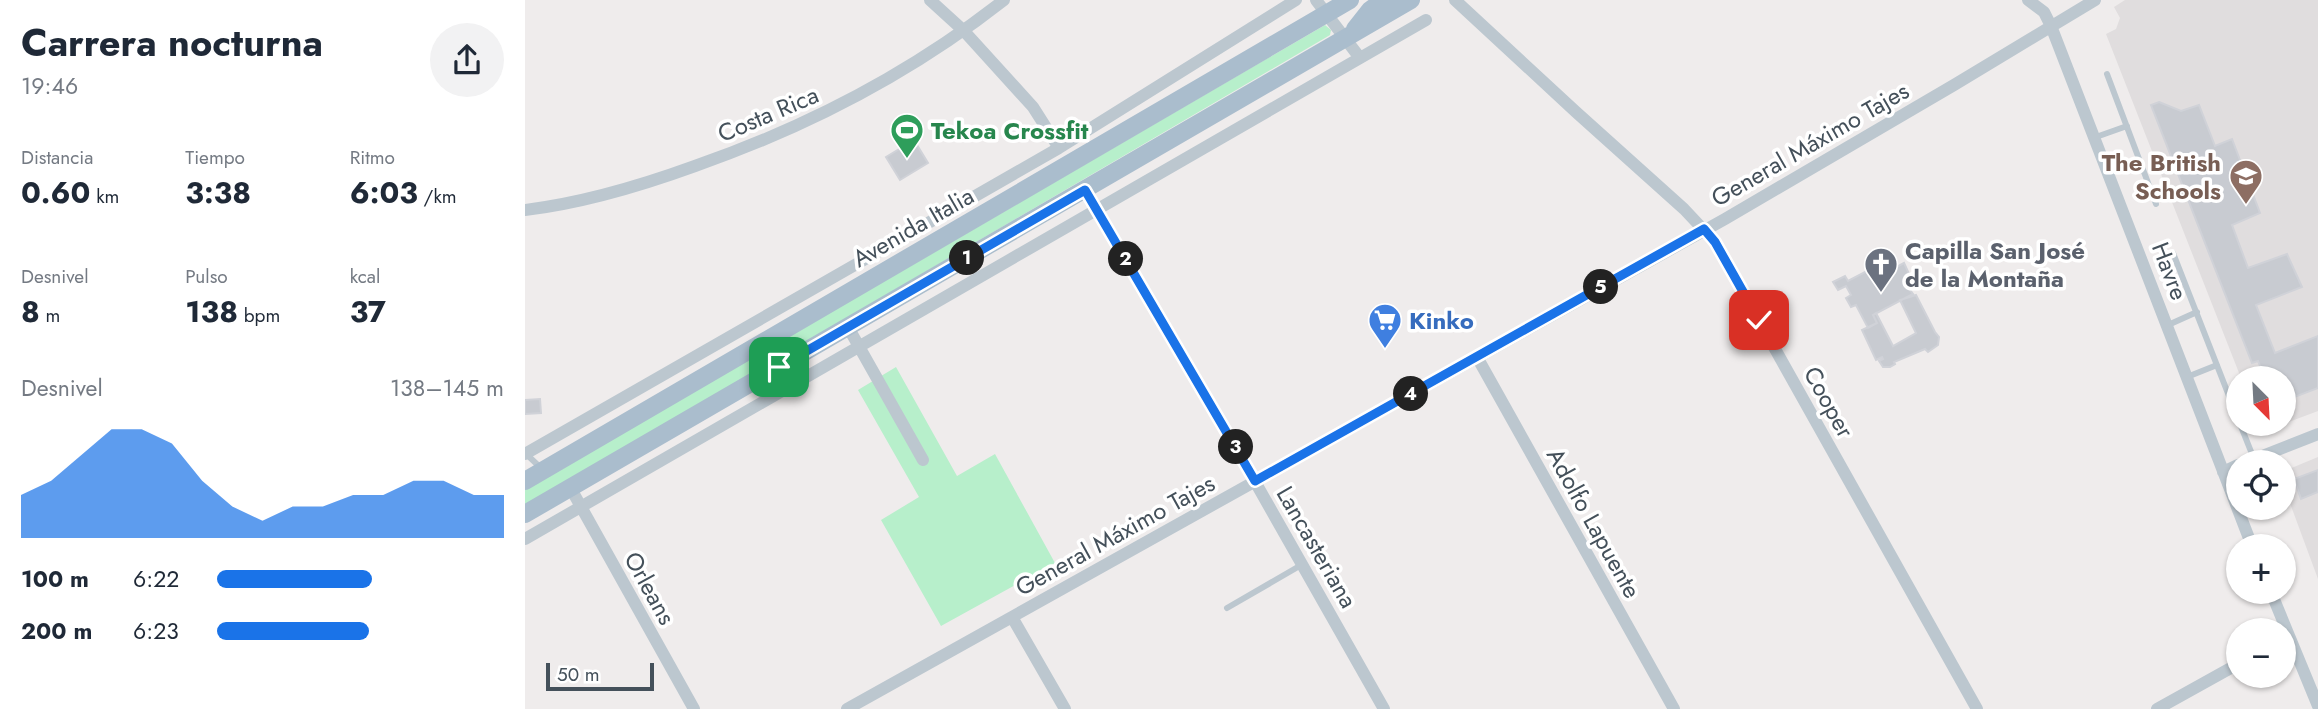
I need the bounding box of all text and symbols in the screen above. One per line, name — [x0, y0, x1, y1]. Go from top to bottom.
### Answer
text: Carrera nocturna — [21, 15, 323, 70]
button: share — [430, 23, 504, 97]
text: 19:46 — [21, 69, 78, 103]
street label: General Máximo Tajes — [1705, 73, 1915, 215]
street label: Costa Rica — [712, 77, 824, 151]
sports icon: Tekoa Crossfit — [888, 111, 926, 160]
place label: Tekoa Crossfit — [931, 113, 1089, 148]
text: Distancia — [21, 144, 93, 171]
text: Tiempo — [185, 144, 245, 171]
text: Ritmo — [350, 144, 395, 171]
place label: The British Schools — [2102, 145, 2221, 208]
school or university icon: The British Schools — [2227, 157, 2265, 206]
text: 0.60 — [21, 171, 90, 214]
text: 3:38 — [185, 171, 251, 214]
text: 6:03 — [350, 171, 418, 214]
street label: Avenida Italia — [846, 178, 980, 276]
text: km — [90, 183, 119, 210]
text: /km — [418, 183, 457, 210]
place label: Capilla San José de la Montaña — [1905, 233, 2085, 296]
street label: Havre — [2143, 237, 2197, 305]
pin: 1 — [949, 240, 985, 276]
pin: 2 — [1109, 242, 1143, 276]
text: 1 — [962, 244, 971, 271]
text: 2 — [1119, 245, 1132, 272]
church icon: Capilla San José de la Montaña — [1862, 245, 1900, 294]
text: Desnivel — [21, 263, 89, 290]
text: Pulso — [185, 263, 228, 290]
text: kcal — [350, 263, 380, 290]
pin: 5 — [1583, 270, 1619, 304]
text: 5 — [1594, 273, 1607, 300]
text: 8 — [21, 290, 40, 333]
text: 138 — [185, 290, 238, 333]
text: 37 — [350, 290, 386, 333]
pin — [1729, 290, 1789, 350]
supermarket icon: Kinko — [1366, 301, 1404, 350]
icon: check — [1740, 301, 1778, 339]
text: m — [40, 302, 60, 329]
text: bpm — [238, 302, 280, 329]
place label: Kinko — [1409, 303, 1474, 338]
pin — [749, 337, 809, 397]
icon: arrive — [760, 348, 798, 386]
street label: Cooper — [1795, 360, 1863, 445]
north arrow — [2226, 366, 2296, 436]
map controls — [2226, 366, 2296, 688]
text: Desnivel — [21, 371, 103, 405]
text: 138–145 m — [390, 371, 504, 405]
pin: 4 — [1393, 376, 1428, 412]
text: 4 — [1404, 380, 1417, 407]
pin: 3 — [1219, 430, 1253, 464]
text: 3 — [1230, 433, 1241, 460]
street label: Adolfo Lapuente — [1538, 441, 1650, 605]
button: locate — [2226, 450, 2296, 520]
street label: General Máximo Tajes — [1009, 466, 1221, 604]
street label: Lancasteriana — [1268, 479, 1366, 615]
button: + — [2226, 534, 2296, 604]
street label: Orleans — [616, 545, 684, 631]
text: 100 m — [21, 562, 89, 596]
text: 6:22 — [133, 562, 179, 596]
text: 200 m — [21, 614, 92, 648]
text: 6:23 — [133, 614, 179, 648]
button: − — [2226, 618, 2296, 688]
scale bar — [546, 660, 655, 692]
text: 50 m — [557, 661, 600, 688]

